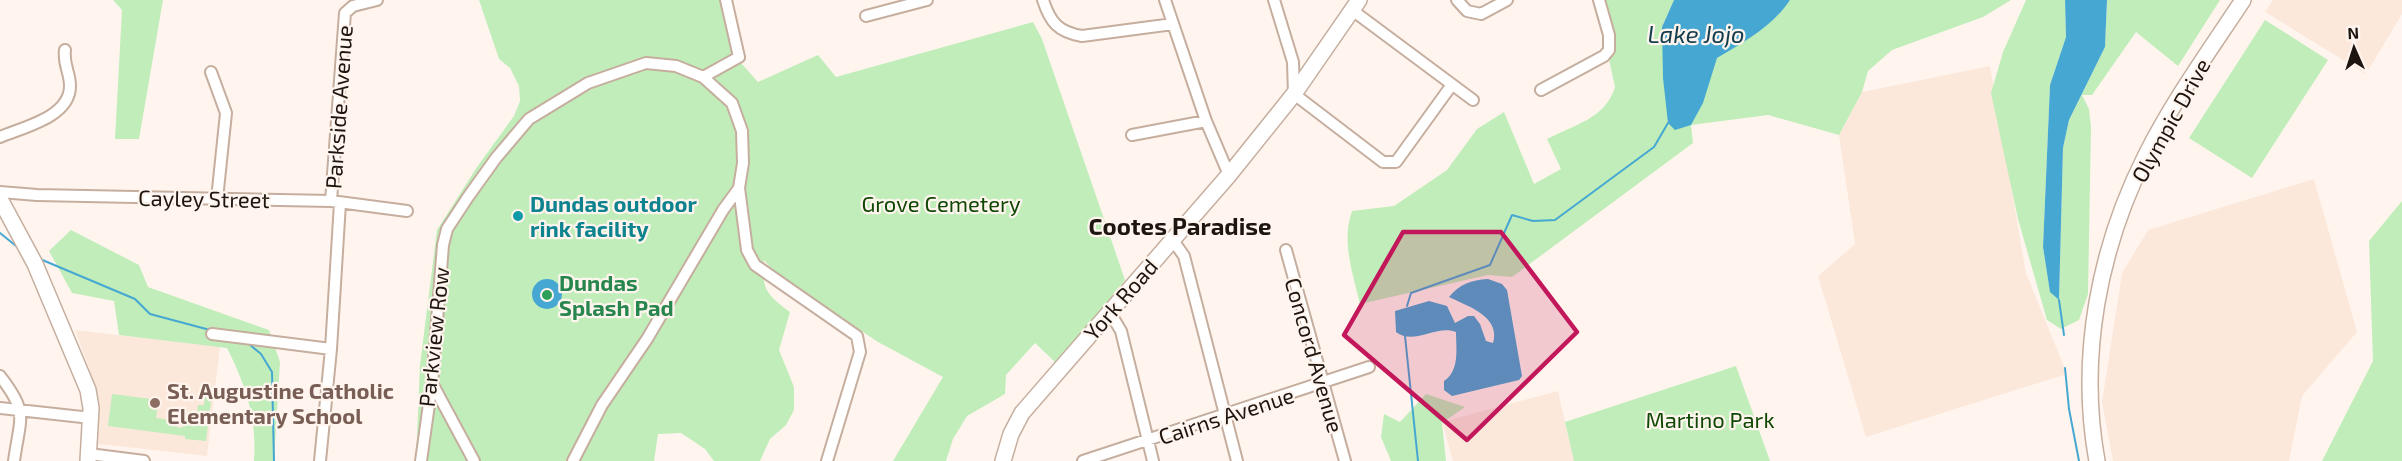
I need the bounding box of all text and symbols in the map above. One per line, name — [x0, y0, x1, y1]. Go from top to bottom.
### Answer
north arrow — [2324, 18, 2384, 78]
water label: Lake Jojo — [1647, 19, 1745, 48]
text: N — [2347, 23, 2359, 42]
street label: Parkside Avenue — [319, 24, 357, 190]
street label: Olympic Drive — [2125, 53, 2215, 187]
street label: Cayley Street — [138, 184, 270, 212]
place label: Dundas outdoor rink facility — [530, 190, 698, 242]
park label: Grove Cemetery — [861, 190, 1021, 216]
marker: Dundas outdoor rink facility — [511, 209, 525, 223]
district label: Cootes Paradise — [1088, 211, 1272, 240]
street label: York Road — [1078, 253, 1162, 345]
street label: Parkview Row — [413, 266, 453, 408]
place label: Dundas Splash Pad — [559, 269, 674, 320]
street label: Concord Avenue — [1280, 274, 1350, 436]
marker: Dundas Splash Pad — [540, 288, 554, 302]
place label: St. Augustine Catholic Elementary School — [167, 377, 394, 429]
street label: Cairns Avenue — [1155, 381, 1297, 449]
marker: St. Augustine Catholic Elementary School — [148, 396, 162, 410]
park label: Martino Park — [1645, 406, 1775, 432]

